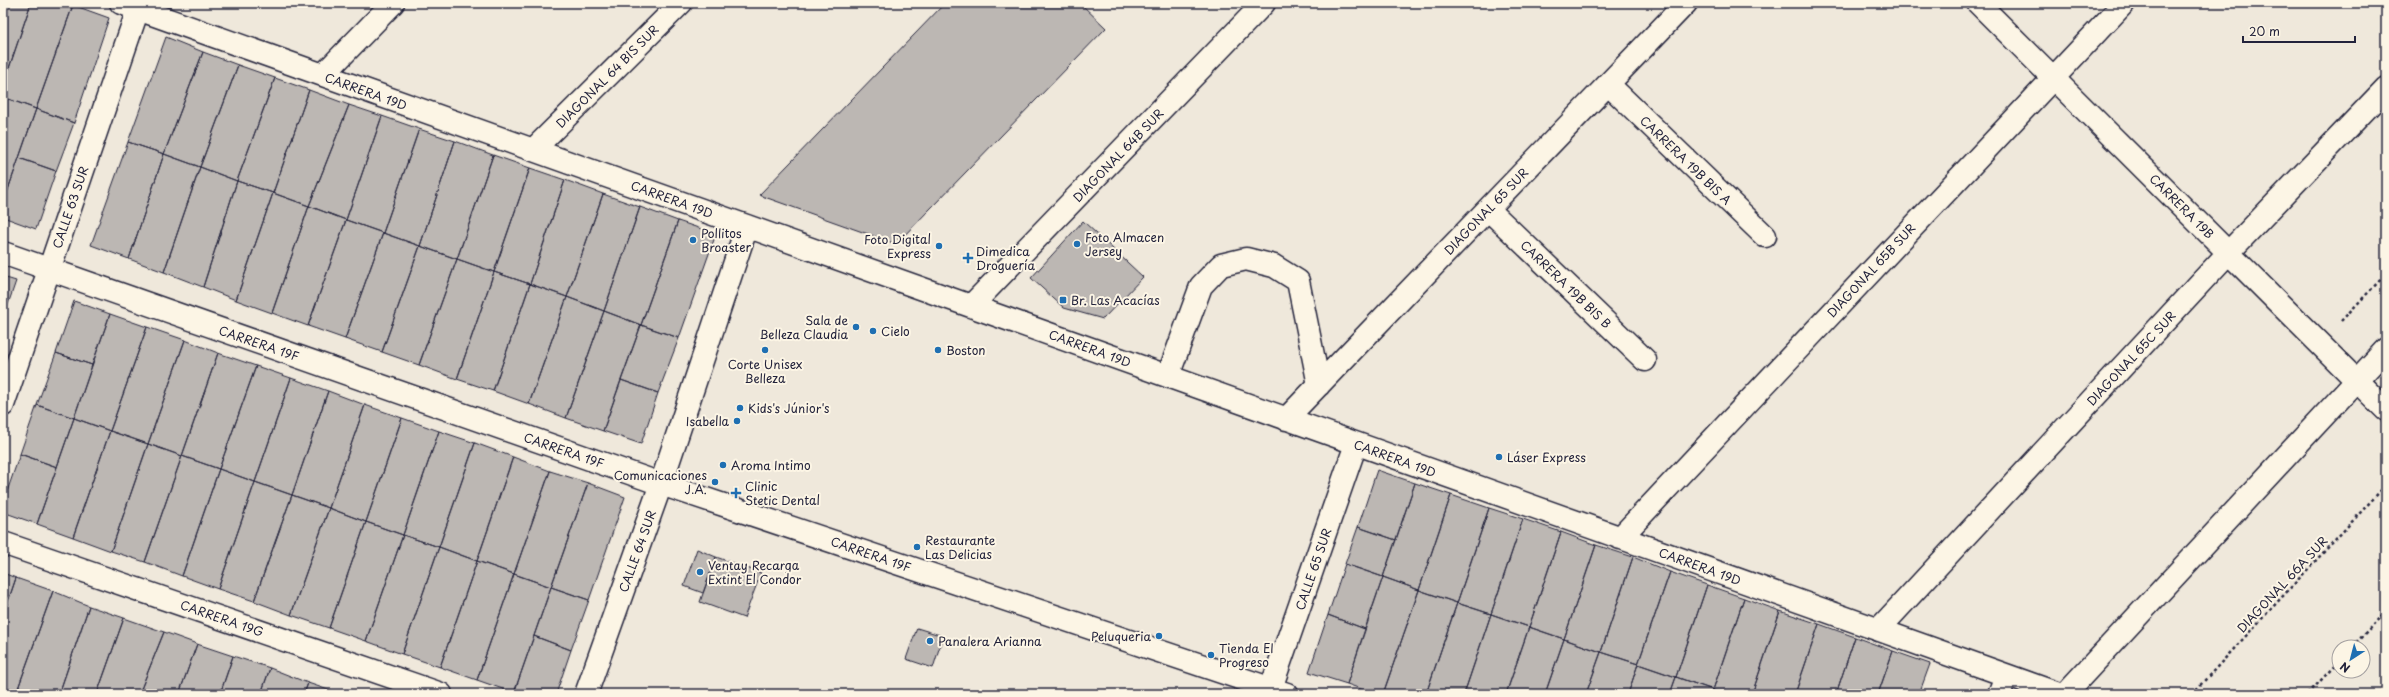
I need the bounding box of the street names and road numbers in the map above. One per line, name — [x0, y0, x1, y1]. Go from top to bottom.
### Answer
street label: DIAGONAL 64 BIS SUR — [551, 20, 663, 132]
street label: CARRERA 19D — [322, 68, 410, 114]
street label: DIAGONAL 64B SUR — [1069, 104, 1168, 206]
street label: CARRERA 19B BIS A — [1636, 111, 1736, 209]
street label: CALLE 63 SUR — [47, 163, 93, 251]
street label: DIAGONAL 65 SUR — [1440, 163, 1532, 258]
street label: CARRERA 19B — [2146, 170, 2218, 242]
street label: CARRERA 19D — [628, 176, 716, 222]
street label: DIAGONAL 65B SUR — [1823, 219, 1920, 321]
street label: CARRERA 19B BIS B — [1517, 236, 1615, 332]
street label: DIAGONAL 65C SUR — [2082, 306, 2180, 409]
street label: CARRERA 19F — [216, 321, 302, 365]
street label: CARRERA 19D — [1046, 325, 1134, 371]
street label: CARRERA 19F — [521, 428, 607, 472]
street label: CARRERA 19D — [1351, 435, 1439, 481]
street label: CALLE 64 SUR — [614, 507, 660, 595]
street label: CALLE 65 SUR — [1290, 525, 1336, 613]
street label: CARRERA 19F — [828, 532, 914, 576]
street label: DIAGONAL 66A SUR — [2232, 532, 2332, 636]
street label: CARRERA 19D — [1656, 543, 1744, 589]
street label: CARRERA 19G — [178, 595, 266, 641]

